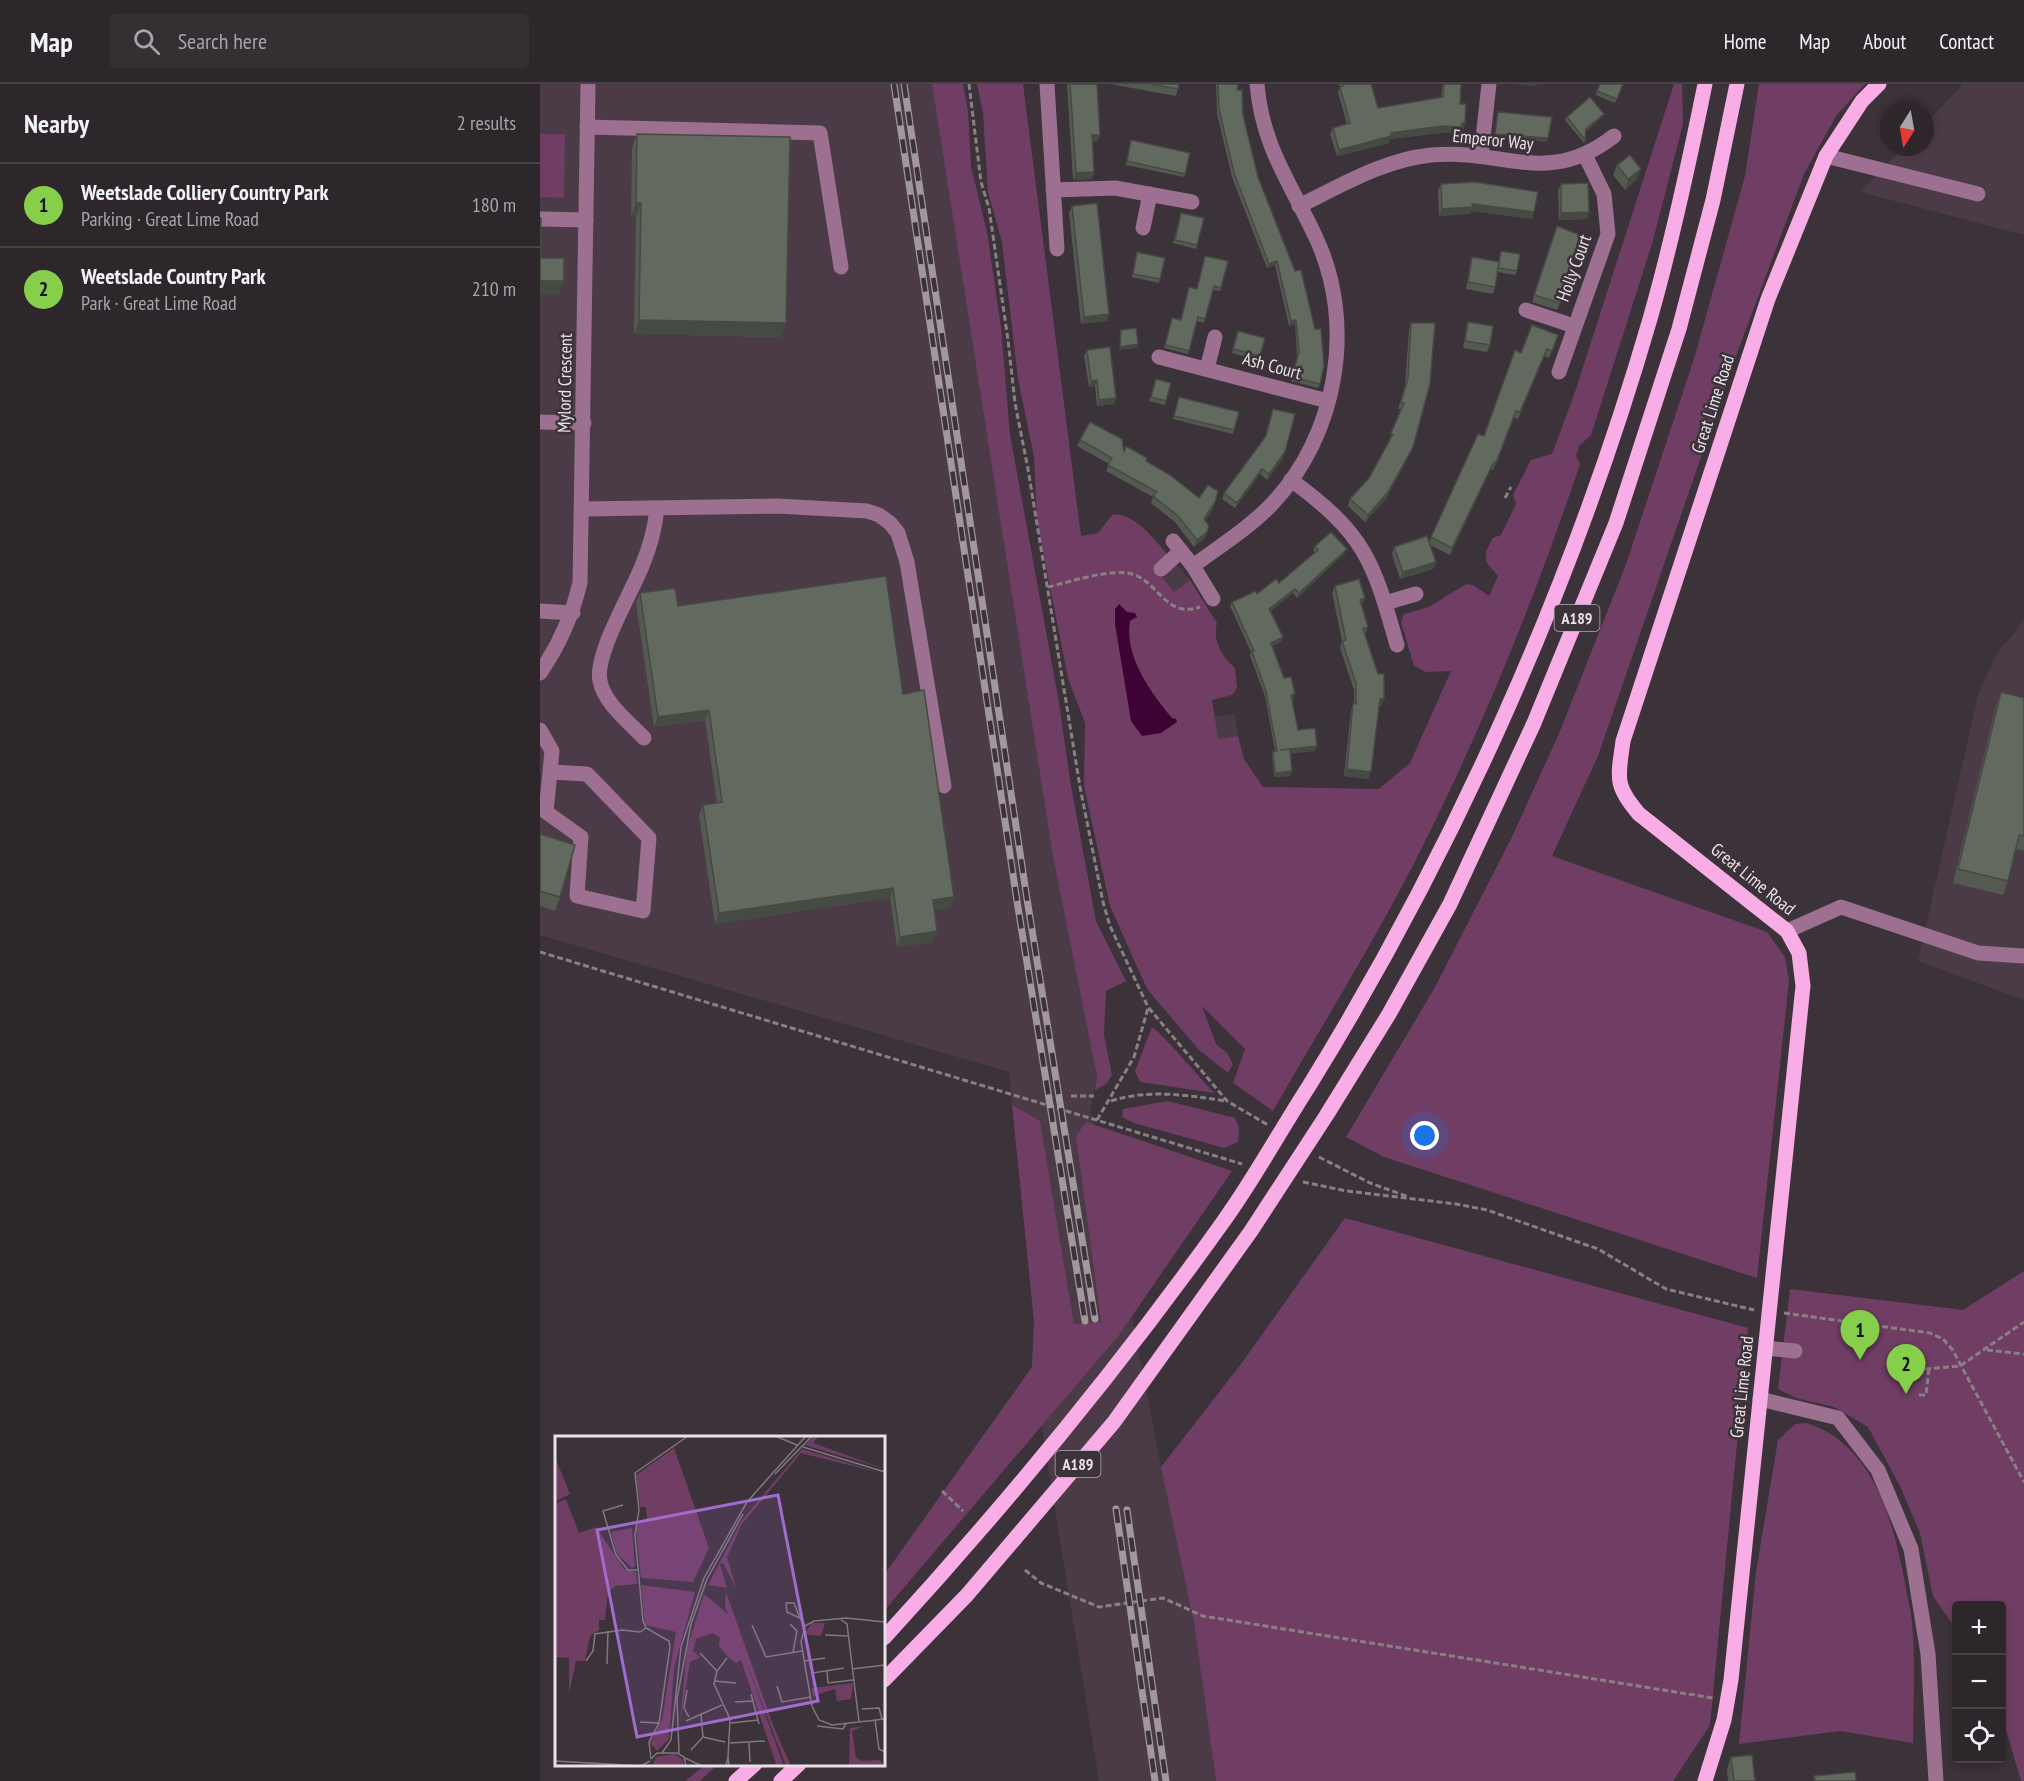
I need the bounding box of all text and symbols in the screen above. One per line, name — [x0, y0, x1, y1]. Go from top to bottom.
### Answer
search box — [109, 14, 529, 68]
text: Map — [30, 23, 73, 60]
icon: search — [130, 25, 163, 58]
text: Search here — [178, 27, 267, 55]
text: Home — [1724, 28, 1766, 55]
text: Map — [1799, 28, 1830, 55]
text: About — [1863, 28, 1906, 55]
text: Contact — [1939, 28, 1994, 55]
north arrow — [1880, 102, 1934, 156]
text: Nearby — [24, 107, 89, 140]
text: 2 results — [457, 110, 516, 136]
street label: Emperor Way — [1451, 124, 1535, 155]
text: Weetslade Colliery Country Park — [81, 178, 329, 206]
text: 1 — [39, 192, 48, 218]
text: 180 m — [472, 192, 516, 218]
text: Parking · Great Lime Road — [81, 206, 259, 232]
street label: Holly Court — [1551, 231, 1596, 304]
text: Weetslade Country Park — [81, 262, 266, 290]
text: 2 — [39, 276, 48, 302]
text: 210 m — [472, 276, 516, 302]
text: Park · Great Lime Road — [81, 290, 237, 316]
street label: Mylord Crescent — [552, 333, 577, 433]
street label: Ash Court — [1240, 347, 1304, 384]
street label: Great Lime Road — [1686, 352, 1739, 456]
road number: A189 — [1554, 605, 1600, 631]
street label: Great Lime Road — [1706, 838, 1800, 920]
your location — [1410, 1121, 1439, 1150]
pin: 1 — [1840, 1310, 1880, 1360]
street label: Great Lime Road — [1725, 1335, 1758, 1439]
pin: 2 — [1886, 1344, 1926, 1394]
inset map — [555, 1436, 885, 1766]
road number: A189 — [1056, 1451, 1100, 1477]
map controls — [1952, 1601, 2006, 1763]
button: + — [1952, 1601, 2006, 1655]
button: − — [1952, 1655, 2006, 1709]
button: locate — [1952, 1709, 2006, 1763]

